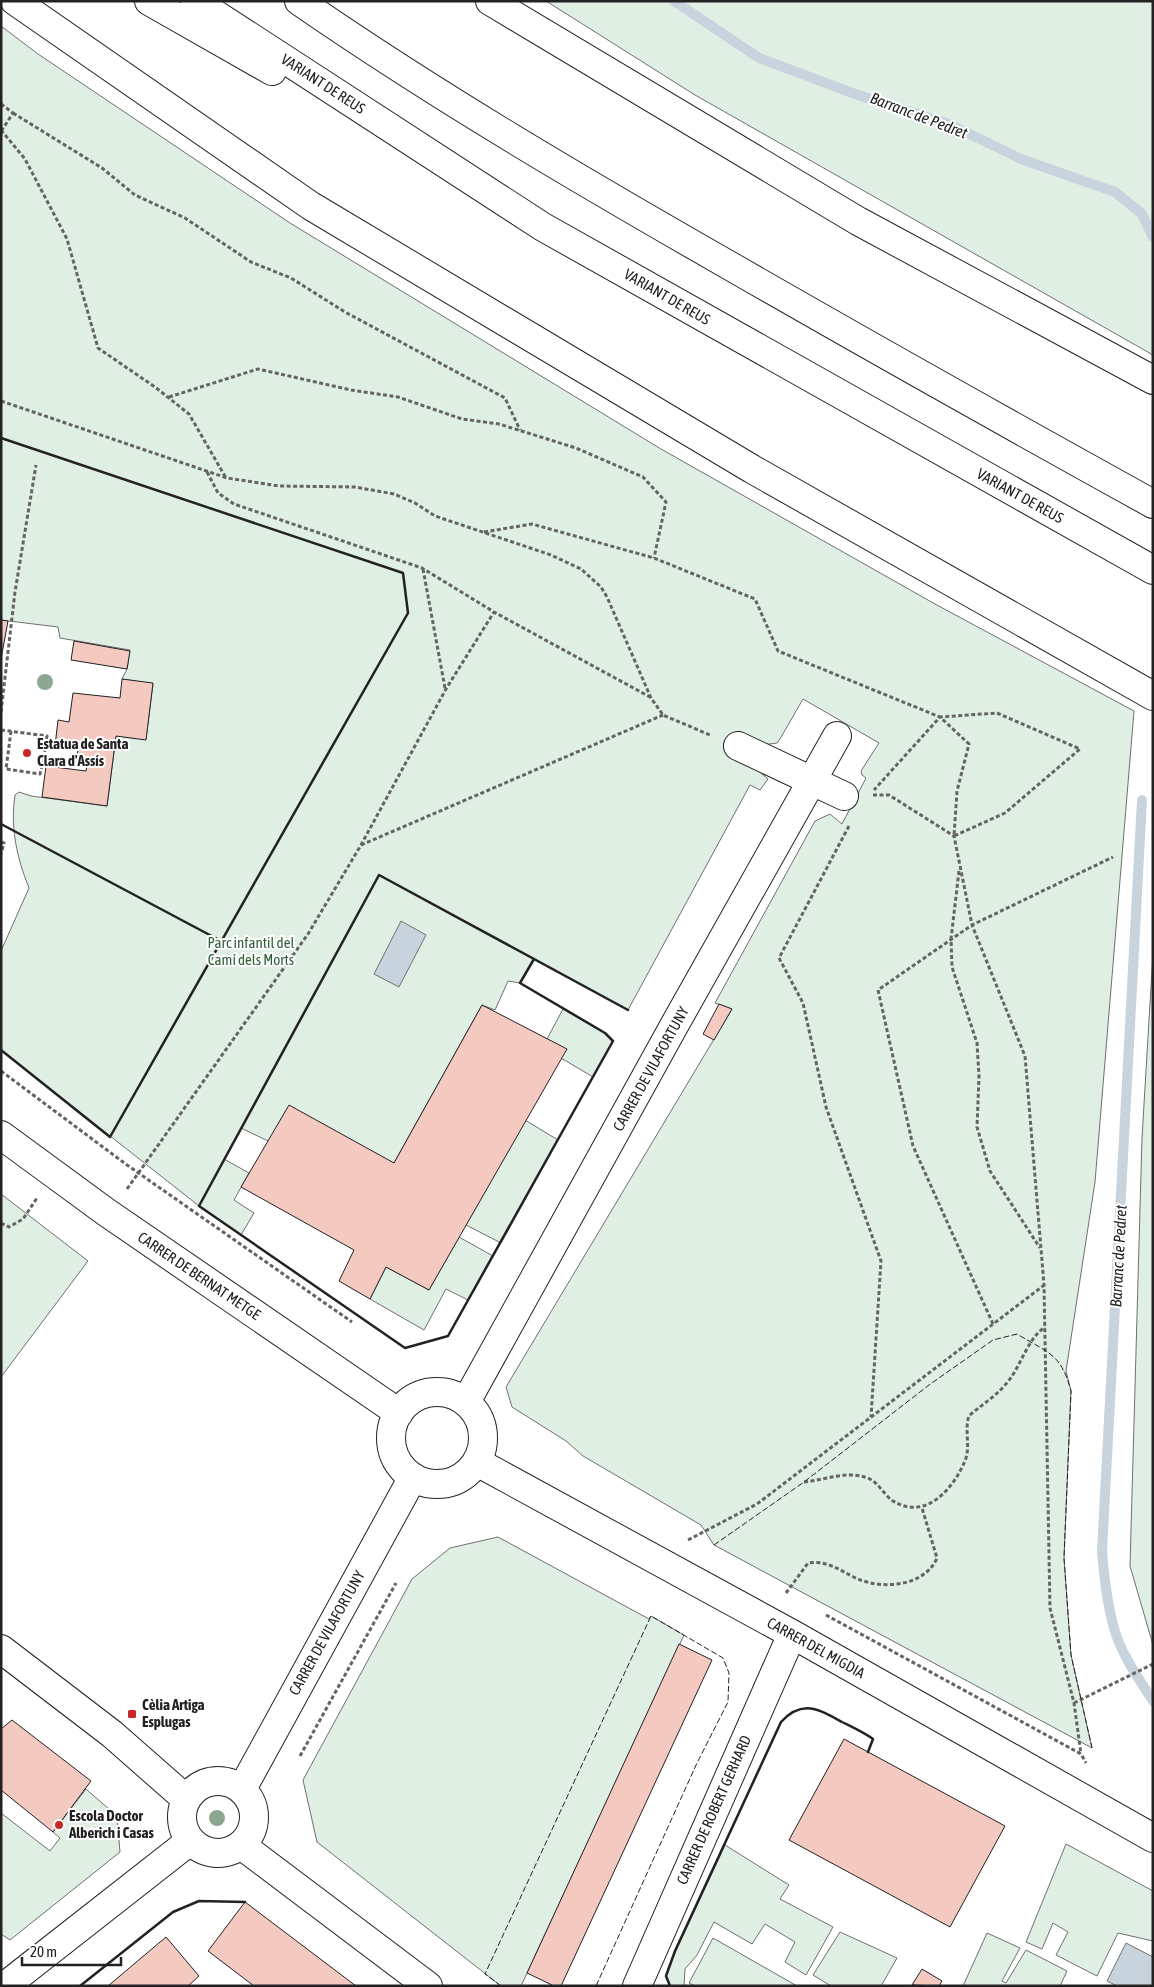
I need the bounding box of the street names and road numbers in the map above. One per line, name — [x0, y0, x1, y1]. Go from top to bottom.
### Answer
street label: VARIANT DE REUS — [278, 50, 368, 117]
street label: VARIANT DE REUS — [621, 265, 713, 328]
street label: VARIANT DE REUS — [974, 465, 1067, 526]
street label: CARRER DE VILAFORTUNY — [609, 1003, 692, 1134]
street label: CARRER DE BERNAT METGE — [135, 1228, 264, 1323]
street label: CARRER DE VILAFORTUNY — [285, 1567, 368, 1698]
street label: CARRER DEL MIGDIA — [764, 1614, 869, 1682]
street label: CARRER DE ROBERT GERHARD — [673, 1733, 754, 1887]

